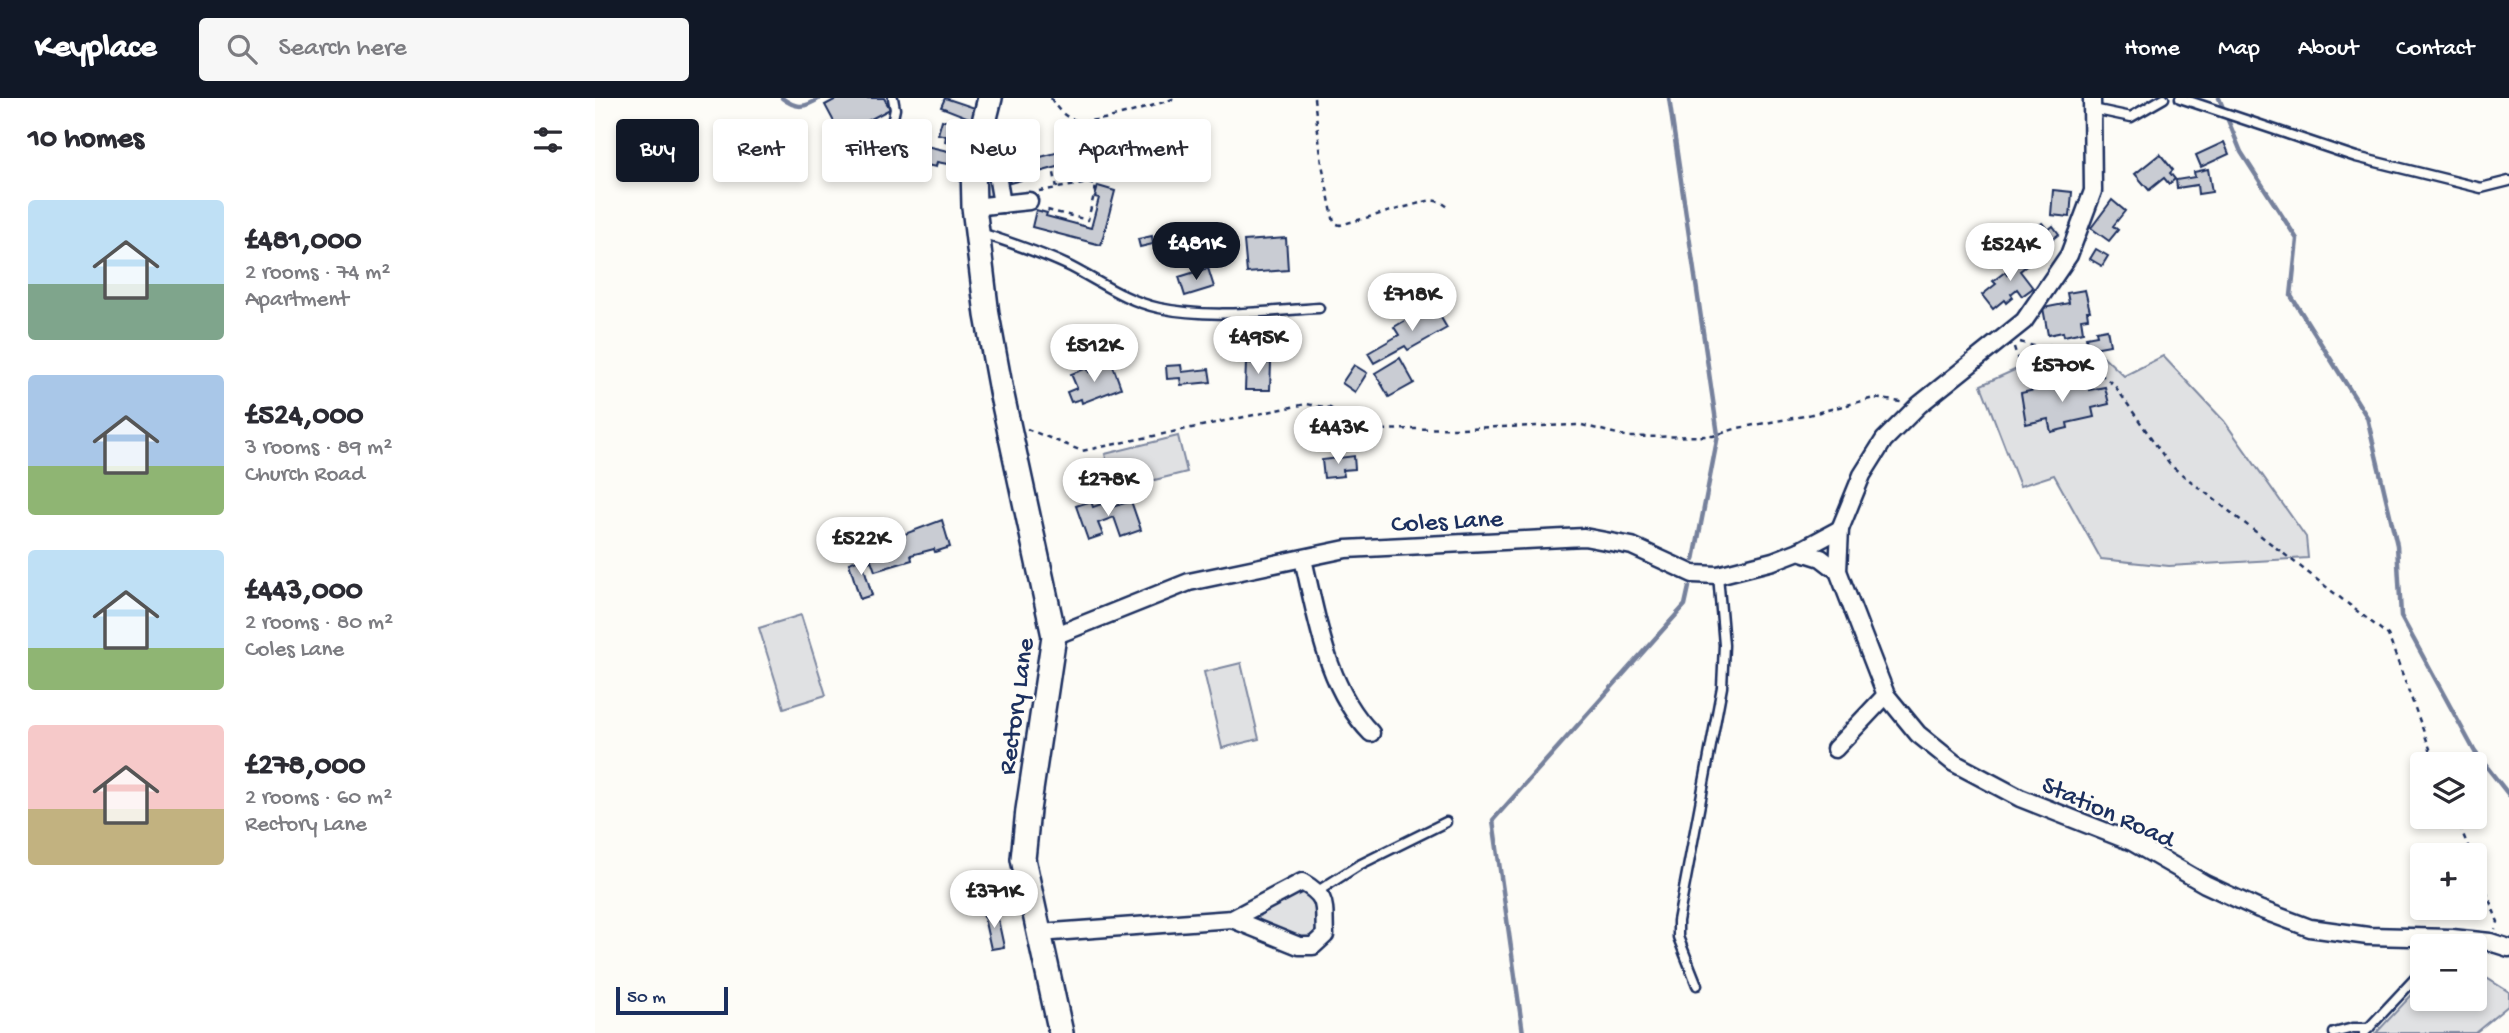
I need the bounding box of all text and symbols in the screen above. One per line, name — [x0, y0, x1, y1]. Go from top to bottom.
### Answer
search box — [199, 18, 689, 81]
text: Keyplace — [35, 30, 157, 68]
icon: search — [223, 30, 261, 68]
text: Search here — [279, 34, 407, 65]
text: Home — [2124, 35, 2180, 64]
text: Map — [2218, 35, 2260, 64]
text: About — [2298, 35, 2358, 64]
text: Contact — [2396, 35, 2474, 64]
chip: Buy — [616, 119, 699, 182]
chip: Rent — [713, 119, 808, 182]
chip: Filters — [822, 119, 932, 182]
chip: New — [946, 119, 1040, 182]
chip: Apartment — [1054, 119, 1211, 182]
icon: filters — [529, 121, 567, 159]
text: 10 homes — [28, 123, 144, 158]
pin: £481K — [1147, 222, 1245, 282]
pin: £524K — [1961, 223, 2059, 283]
text: £481,000 — [245, 225, 362, 260]
icon: home — [84, 228, 168, 312]
text: £481K — [1168, 231, 1224, 258]
text: £524K — [1981, 232, 2039, 259]
text: 2 rooms · 74 m² — [245, 260, 390, 287]
pin: £718K — [1363, 274, 1461, 333]
text: £718K — [1384, 282, 1440, 309]
text: Apartment — [245, 287, 349, 314]
pin: £495K — [1209, 316, 1307, 376]
pin: £512K — [1045, 324, 1143, 384]
text: £495K — [1229, 325, 1287, 352]
text: £512K — [1066, 333, 1122, 360]
pin: £570K — [2013, 344, 2111, 404]
text: £570K — [2032, 353, 2092, 380]
text: £524,000 — [245, 400, 364, 435]
icon: home — [84, 403, 168, 487]
pin: £443K — [1289, 406, 1387, 466]
text: £443K — [1310, 415, 1366, 442]
text: 3 rooms · 89 m² — [245, 435, 392, 462]
pin: £278K — [1059, 458, 1157, 518]
text: Church Road — [245, 462, 365, 489]
text: £278K — [1079, 467, 1137, 494]
street label: Coles Lane — [1390, 505, 1505, 542]
pin: £522K — [812, 518, 910, 577]
text: £522K — [832, 526, 890, 553]
text: £443,000 — [245, 575, 363, 610]
icon: home — [84, 578, 168, 662]
text: 2 rooms · 80 m² — [245, 610, 393, 637]
street label: Rectory Lane — [994, 636, 1043, 777]
text: Coles Lane — [245, 637, 344, 664]
text: £278,000 — [245, 750, 366, 785]
map controls — [2410, 752, 2487, 1011]
button: layers — [2410, 752, 2487, 829]
icon: home — [84, 753, 168, 837]
street label: Station Road — [2036, 771, 2180, 858]
text: 2 rooms · 60 m² — [245, 785, 392, 812]
text: Rectory Lane — [245, 812, 367, 839]
button: + — [2410, 843, 2487, 920]
pin: £371K — [945, 870, 1043, 930]
text: £371K — [966, 879, 1022, 906]
button: − — [2410, 934, 2487, 1011]
scale bar — [616, 984, 728, 1016]
text: 50 m — [627, 987, 666, 1010]

